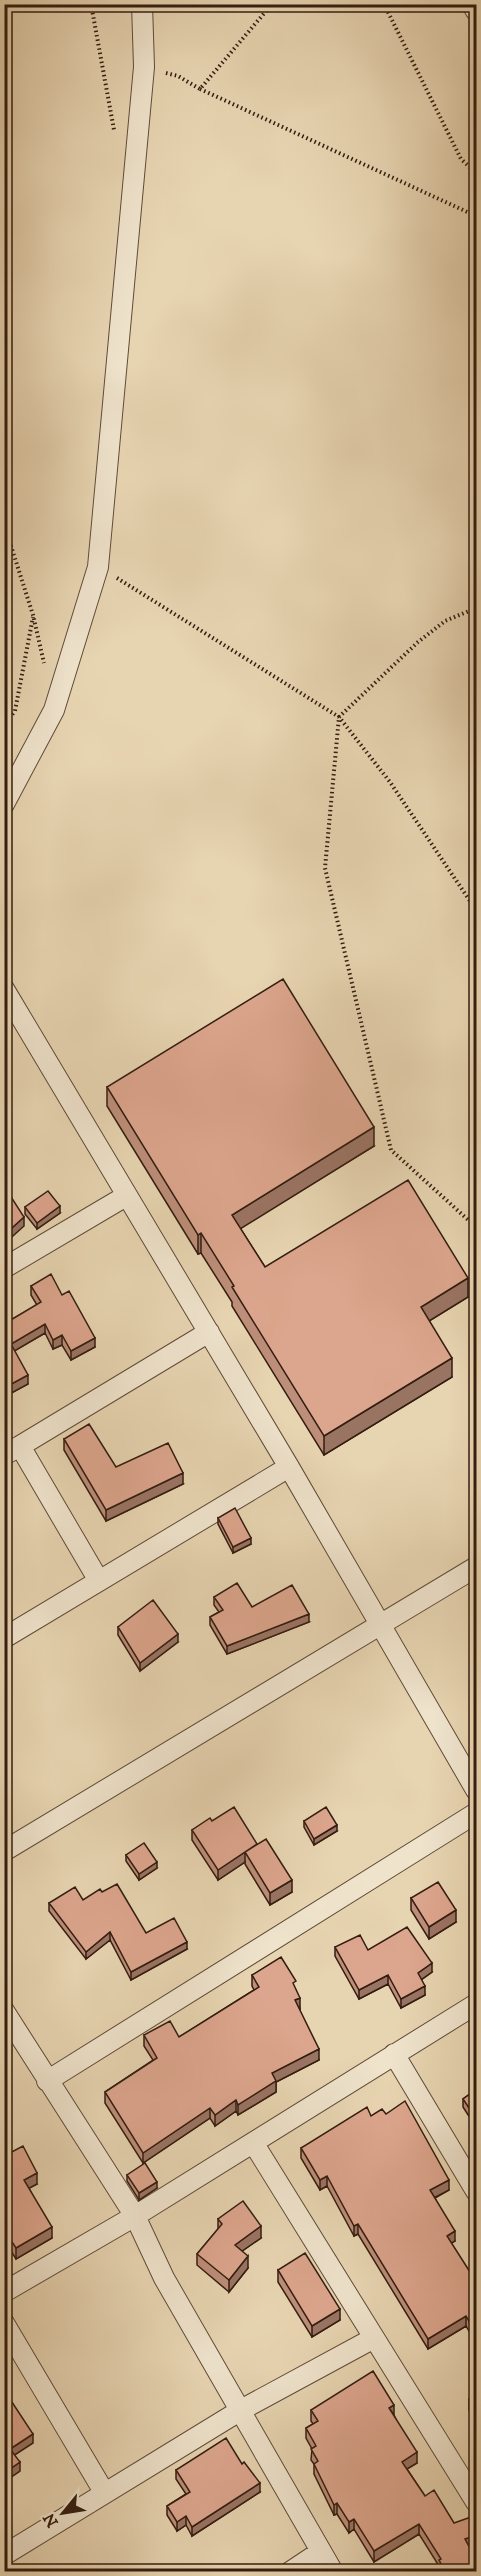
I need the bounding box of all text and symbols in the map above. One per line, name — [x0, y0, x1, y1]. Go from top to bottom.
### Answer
north arrow — [33, 2483, 93, 2543]
text: N — [39, 2509, 63, 2531]

